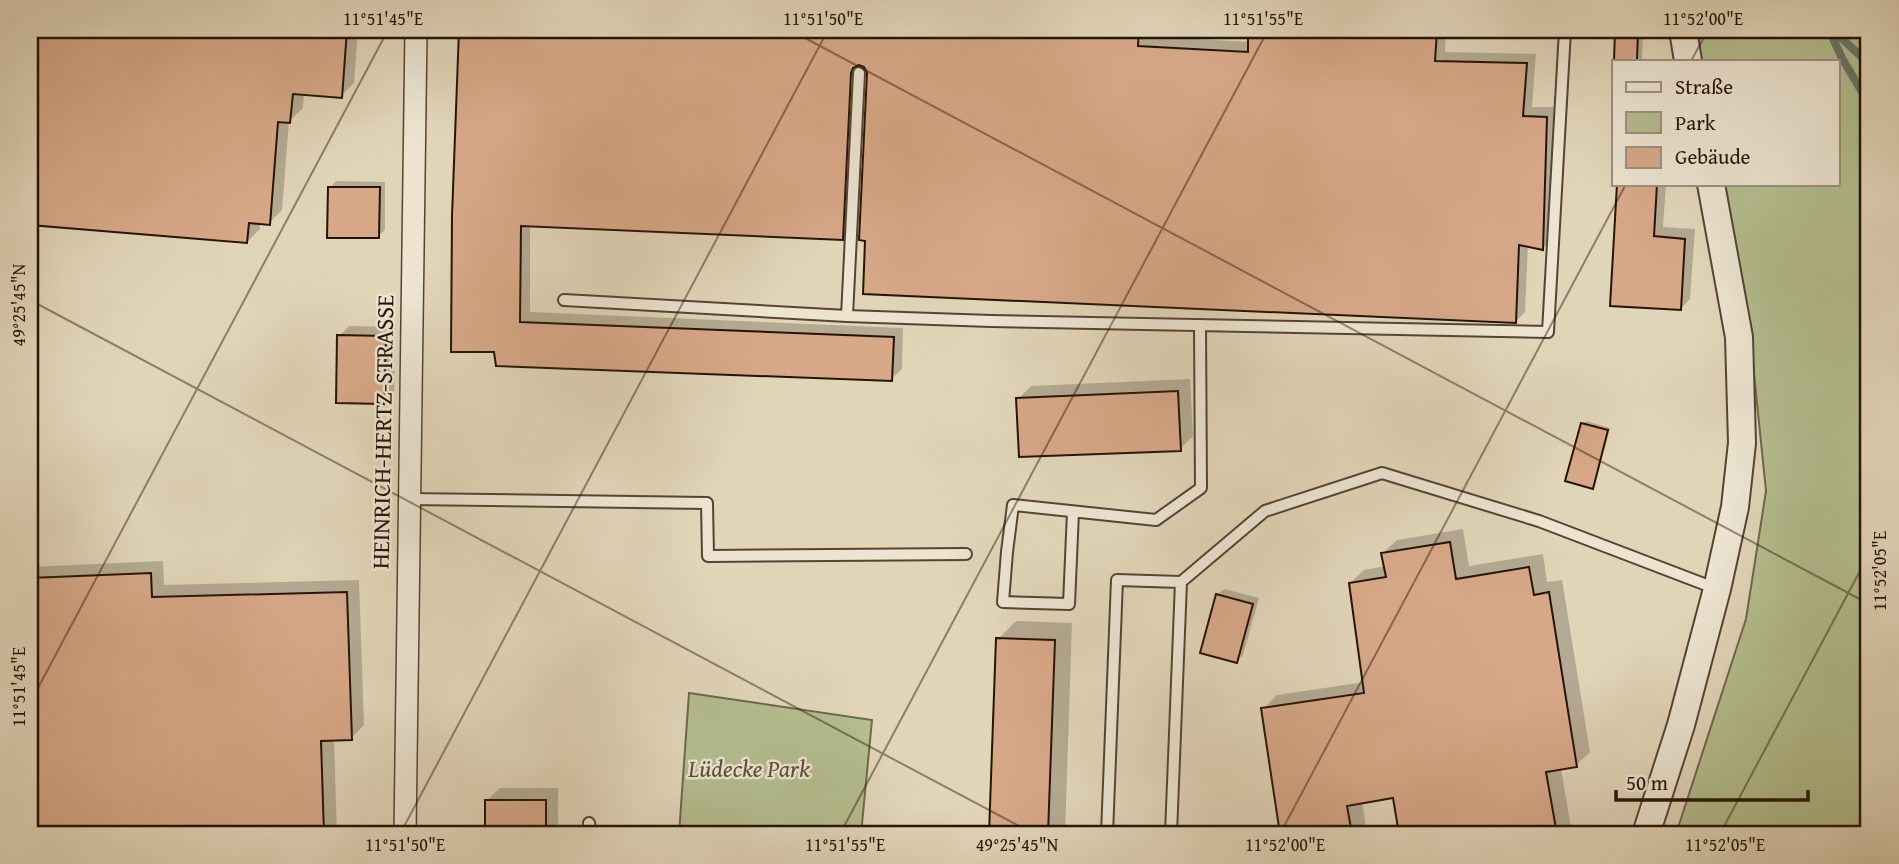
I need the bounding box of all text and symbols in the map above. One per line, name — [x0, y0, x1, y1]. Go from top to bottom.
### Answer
text: 11°51'45"E — [343, 5, 423, 32]
text: 11°51'50"E — [783, 5, 863, 32]
text: 11°51'55"E — [1223, 5, 1303, 32]
text: 11°52'00"E — [1663, 5, 1743, 32]
legend — [1612, 60, 1840, 186]
text: Straße — [1675, 71, 1733, 102]
text: Park — [1675, 107, 1716, 138]
text: Gebäude — [1675, 141, 1751, 172]
text: 49°25'45"N — [5, 263, 32, 346]
street label: HEINRICH-HERTZ-STRASSE — [363, 294, 402, 570]
text: 11°52'05"E — [1866, 531, 1893, 611]
text: 11°51'45"E — [5, 647, 32, 727]
park label: Lüdecke Park — [687, 751, 810, 786]
scale bar — [1616, 759, 1808, 803]
text: 50 m — [1626, 767, 1668, 798]
text: 11°51'50"E — [365, 831, 445, 858]
text: 11°51'55"E — [805, 831, 885, 858]
text: 49°25'45"N — [976, 831, 1059, 858]
text: 11°52'00"E — [1245, 831, 1325, 858]
text: 11°52'05"E — [1685, 831, 1765, 858]

